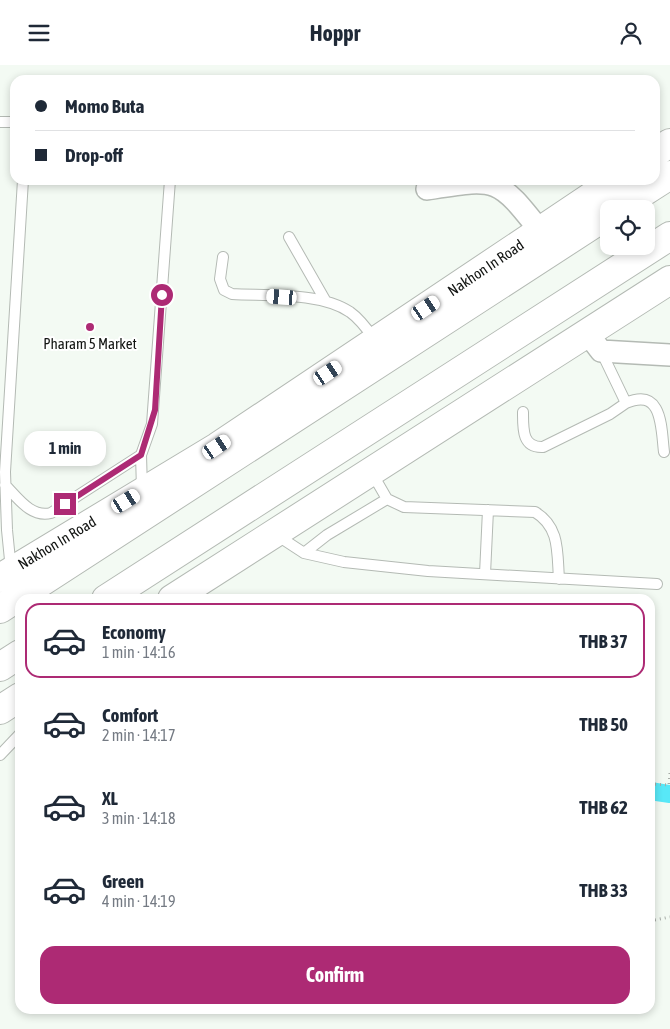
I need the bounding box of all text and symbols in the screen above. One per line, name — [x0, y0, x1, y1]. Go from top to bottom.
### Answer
icon: menu — [25, 19, 53, 47]
icon: person — [617, 19, 645, 47]
text: Hoppr — [310, 20, 360, 46]
text: Momo Buta — [65, 95, 144, 117]
text: Drop-off — [65, 144, 123, 166]
map controls — [600, 200, 655, 255]
button: locate — [600, 200, 655, 255]
street label: Nakhon In Road — [445, 236, 527, 299]
route start — [151, 284, 173, 306]
car — [266, 288, 297, 306]
car — [409, 293, 442, 323]
marker: Pharam 5 Market — [84, 321, 96, 333]
place label: Pharam 5 Market — [43, 335, 137, 352]
car — [311, 358, 344, 388]
callout: 1 min — [24, 431, 106, 467]
car — [200, 432, 233, 462]
text: 1 min — [49, 439, 81, 457]
car — [109, 487, 142, 515]
route end — [54, 493, 76, 515]
street label: Nakhon In Road — [15, 513, 99, 572]
icon: car — [42, 618, 87, 663]
text: Economy — [102, 621, 166, 643]
text: THB 37 — [579, 630, 628, 652]
text: 1 min · 14:16 — [102, 643, 175, 661]
icon: car — [42, 701, 87, 746]
text: Comfort — [102, 704, 158, 726]
text: THB 50 — [579, 713, 628, 735]
text: 2 min · 14:17 — [102, 726, 175, 744]
icon: car — [42, 784, 87, 829]
text: XL — [102, 787, 118, 809]
text: THB 62 — [579, 796, 628, 818]
text: 3 min · 14:18 — [102, 809, 175, 827]
icon: car — [42, 867, 87, 912]
text: Green — [102, 870, 144, 892]
text: THB 33 — [579, 879, 628, 901]
text: 4 min · 14:19 — [102, 892, 175, 910]
button: Confirm — [40, 946, 630, 1004]

